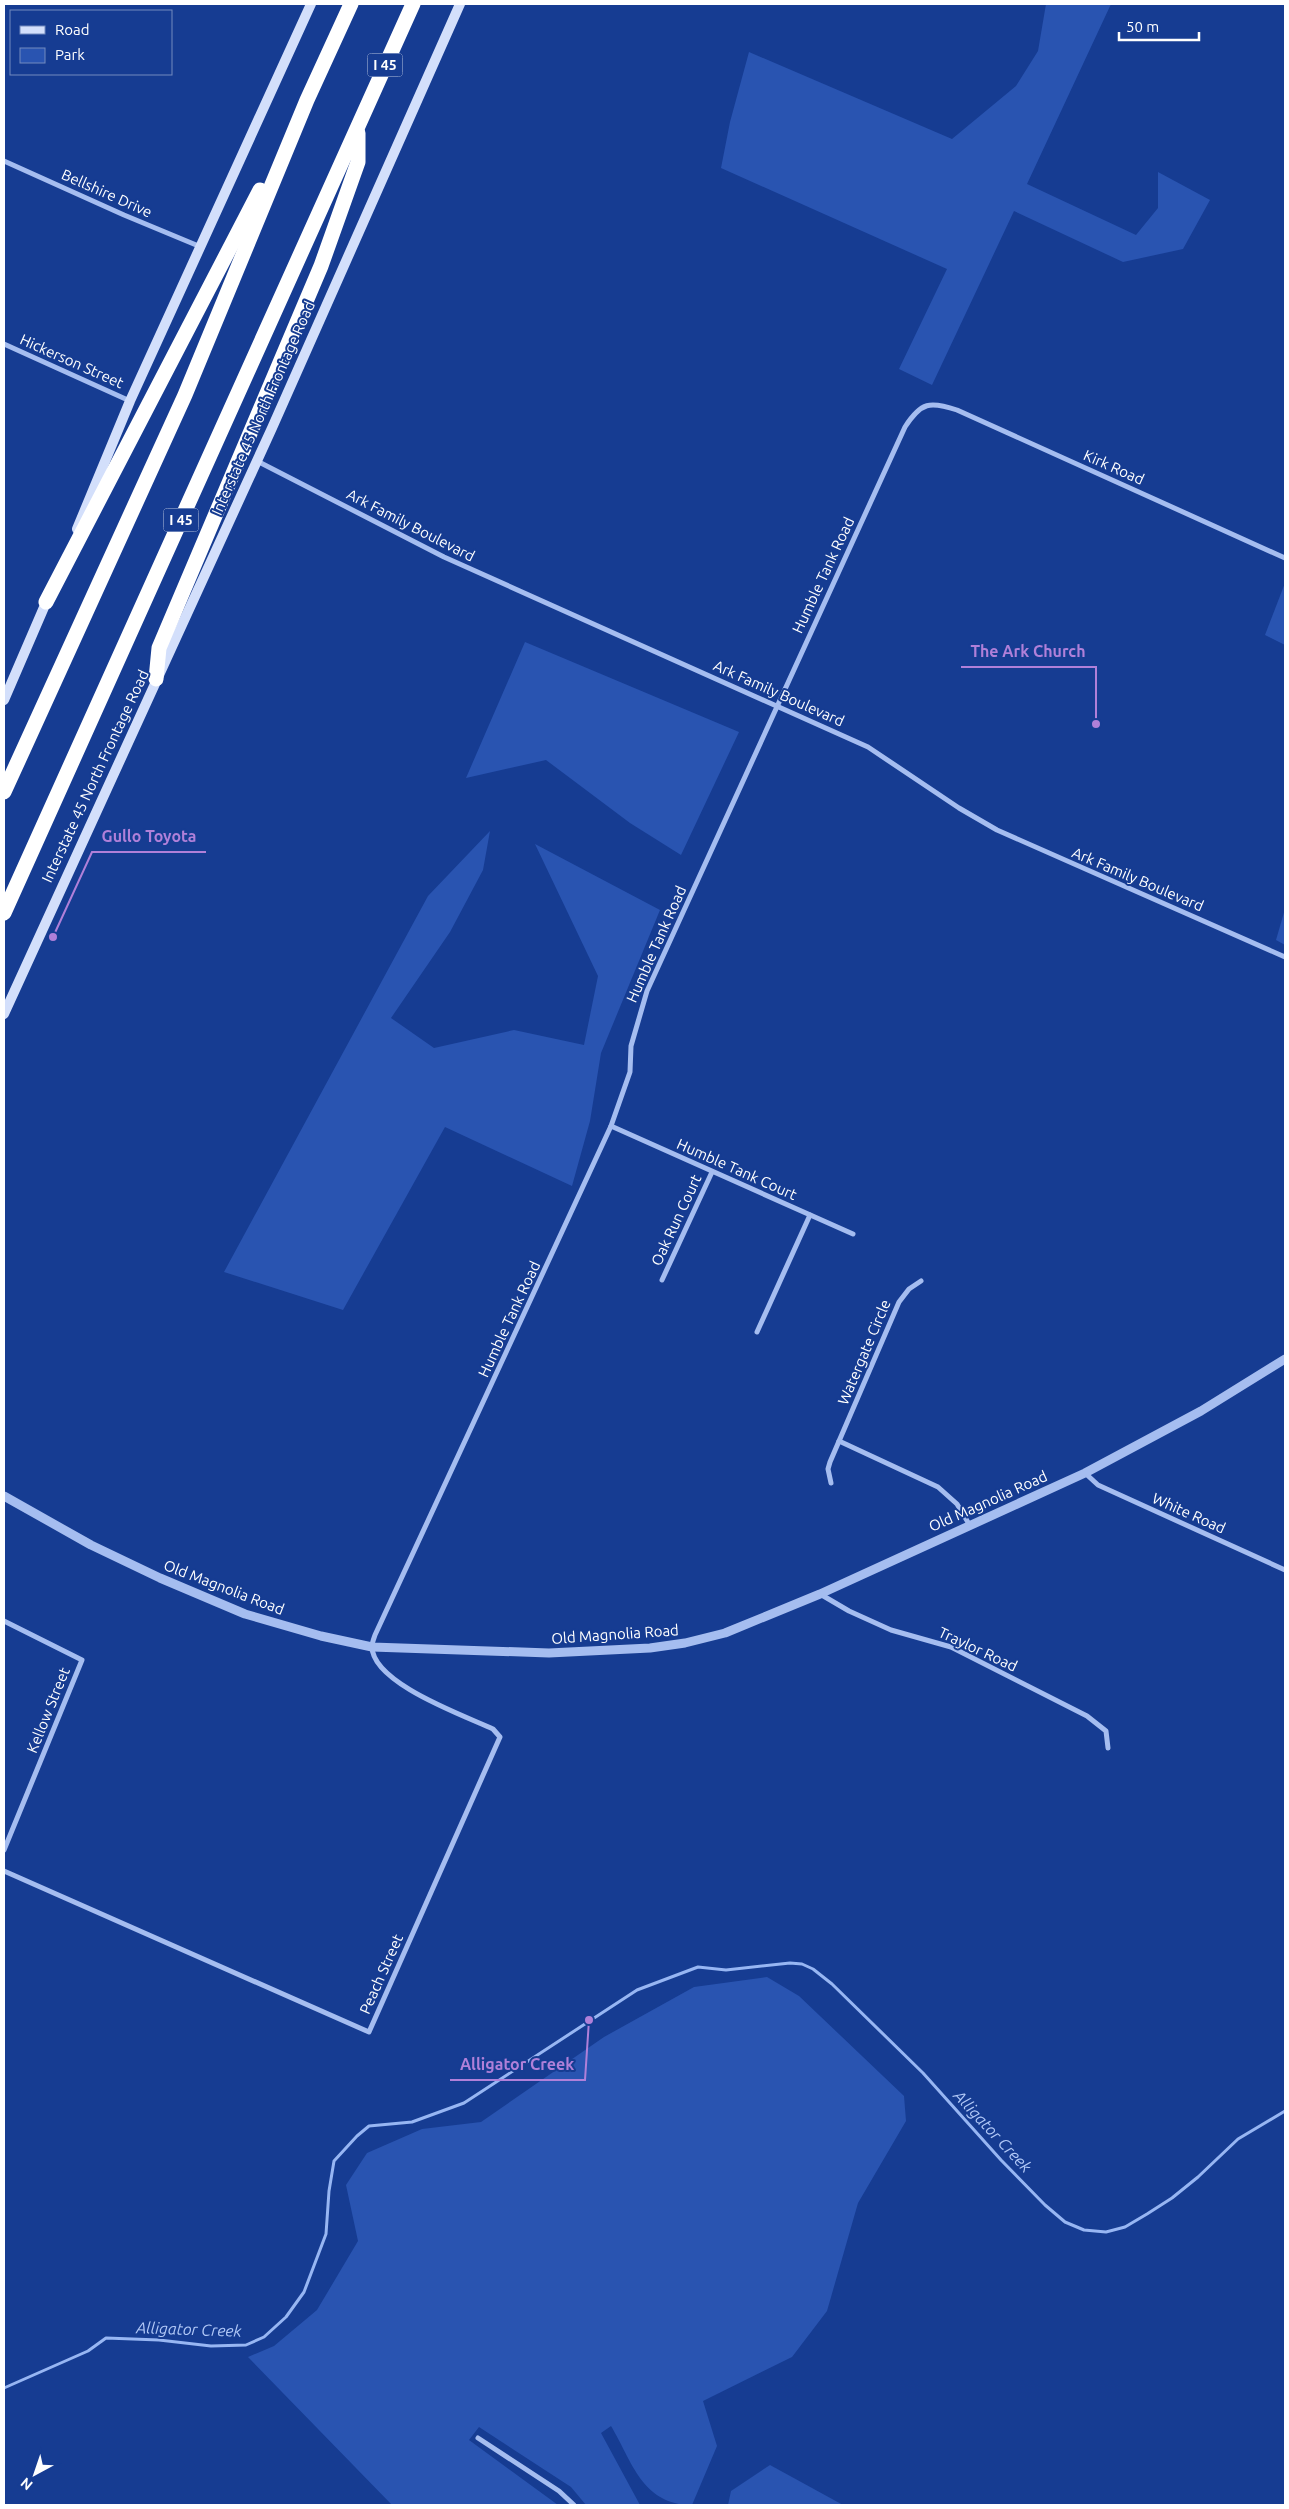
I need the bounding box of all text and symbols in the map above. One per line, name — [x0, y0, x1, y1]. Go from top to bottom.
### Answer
legend — [10, 10, 172, 75]
scale bar — [1119, 10, 1199, 42]
text: 50 m — [1126, 18, 1159, 35]
text: Road — [55, 21, 90, 38]
text: Park — [55, 46, 85, 63]
road number: I 45 — [368, 54, 402, 76]
street label: Bellshire Drive — [59, 165, 155, 221]
street label: Interstate 45 North Frontage Road — [208, 298, 318, 518]
street label: Hickerson Street — [18, 331, 126, 391]
street label: Kirk Road — [1081, 446, 1147, 488]
street label: Ark Family Boulevard — [344, 485, 478, 565]
road number: I 45 — [164, 508, 198, 532]
street label: Humble Tank Road — [789, 514, 857, 636]
callout: The Ark Church — [961, 636, 1096, 667]
text: The Ark Church — [970, 642, 1086, 660]
street label: Ark Family Boulevard — [711, 657, 847, 729]
street label: Interstate 45 North Frontage Road — [38, 667, 152, 885]
callout: Gullo Toyota — [92, 821, 206, 852]
text: Gullo Toyota — [102, 827, 196, 845]
street label: Ark Family Boulevard — [1070, 844, 1206, 914]
street label: Humble Tank Road — [623, 883, 689, 1005]
street label: Humble Tank Court — [674, 1135, 800, 1203]
street label: Oak Run Court — [648, 1172, 705, 1268]
street label: Humble Tank Road — [475, 1258, 543, 1380]
street label: Watergate Circle — [834, 1297, 894, 1407]
street label: Old Magnolia Road — [926, 1467, 1050, 1535]
street label: White Road — [1150, 1489, 1228, 1537]
street label: Old Magnolia Road — [161, 1556, 287, 1618]
street label: Old Magnolia Road — [551, 1621, 679, 1647]
street label: Traylor Road — [936, 1623, 1020, 1675]
street label: Kellow Street — [23, 1665, 73, 1755]
street label: Peach Street — [356, 1931, 406, 2017]
callout: Alligator Creek — [450, 2049, 585, 2080]
text: Alligator Creek — [460, 2055, 574, 2073]
water label: Alligator Creek — [950, 2086, 1036, 2176]
water label: Alligator Creek — [135, 2318, 243, 2340]
north arrow — [10, 2449, 60, 2499]
text: N — [17, 2474, 36, 2493]

